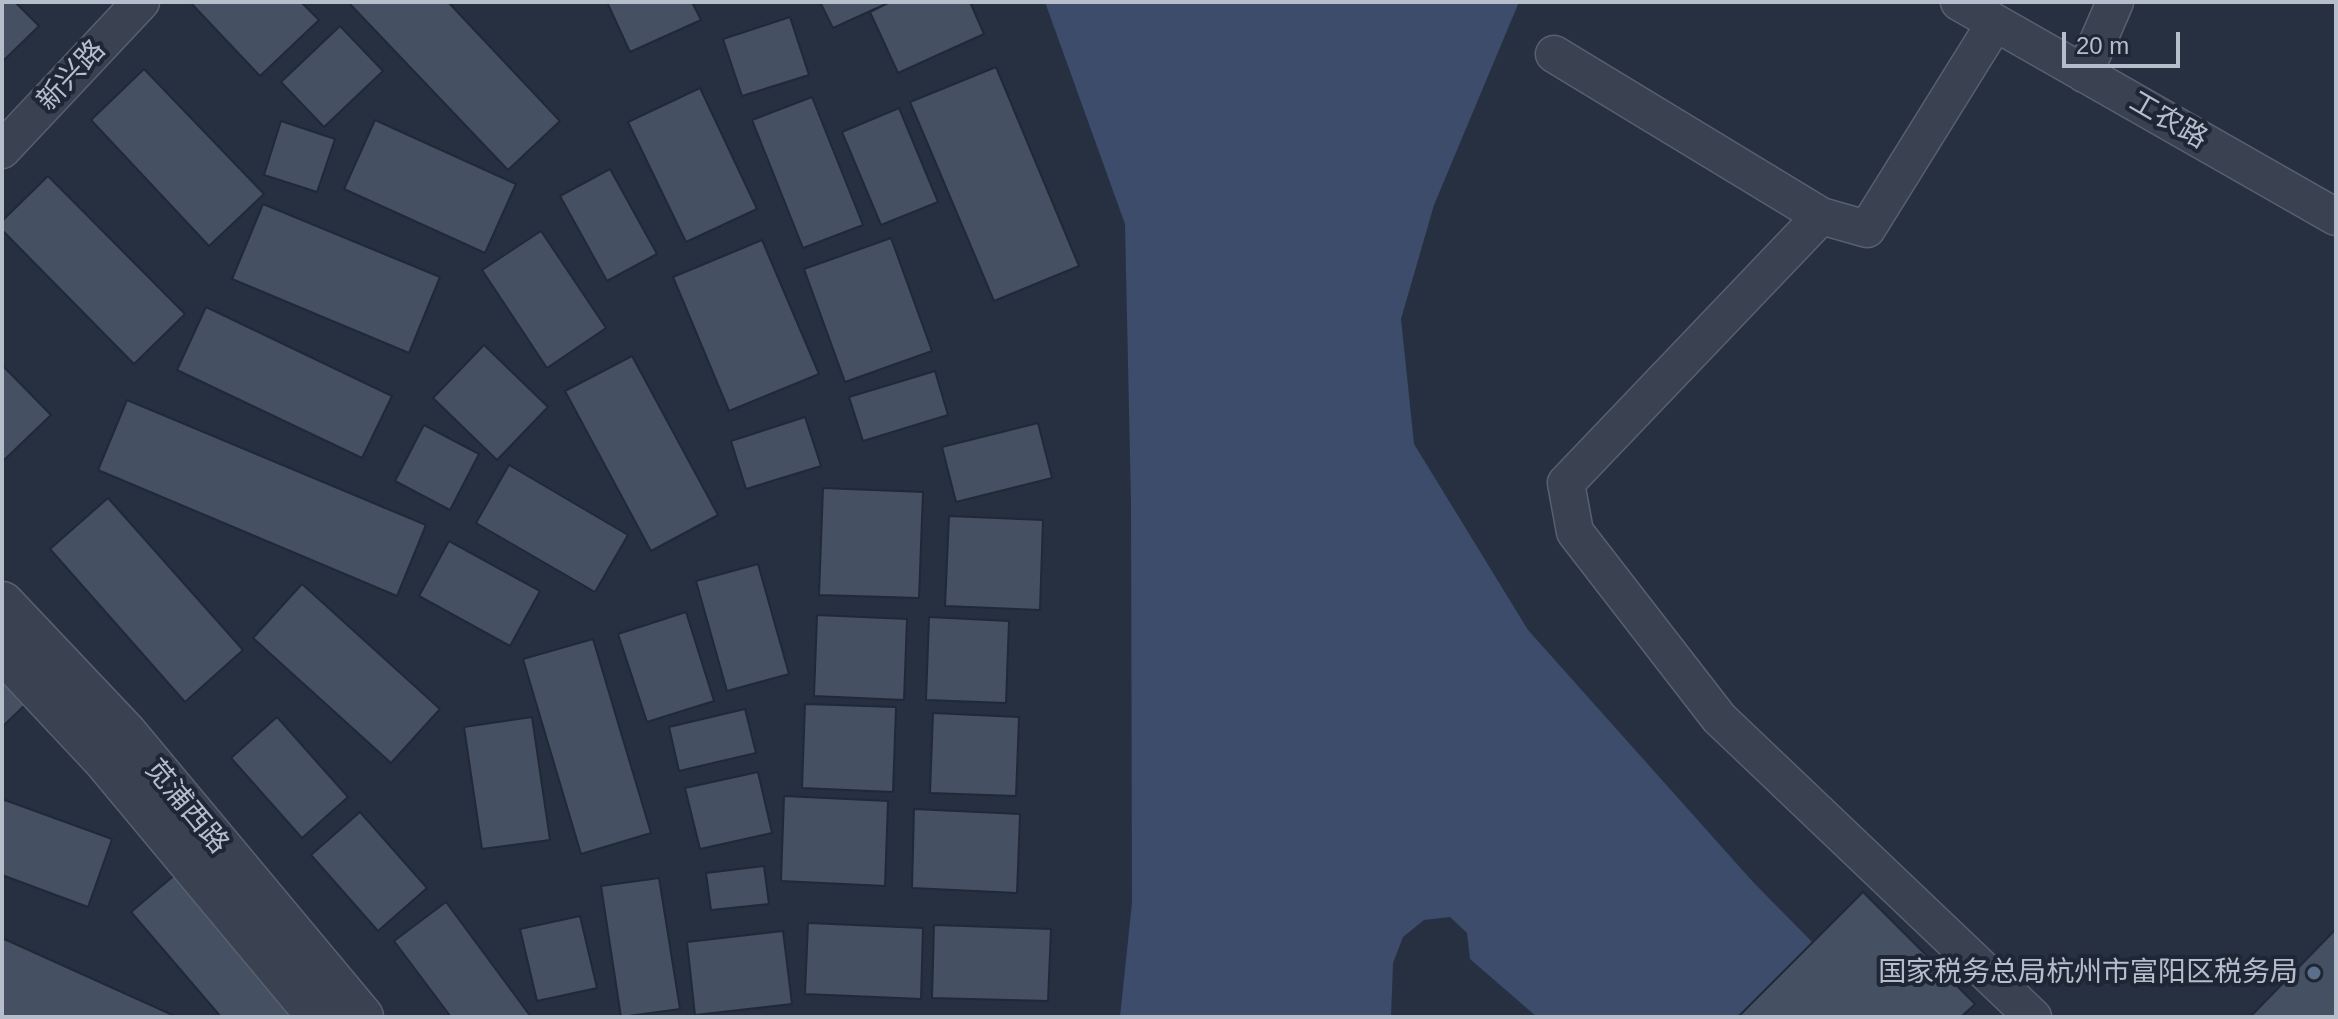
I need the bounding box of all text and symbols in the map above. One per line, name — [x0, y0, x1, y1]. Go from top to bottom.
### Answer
scale bar — [2066, 16, 2184, 66]
text: 20 m — [2076, 32, 2129, 59]
street label: 新兴路 — [31, 34, 113, 118]
street label: 工农路 — [2123, 85, 2213, 157]
street label: 苋浦西路 — [137, 753, 235, 861]
place label: 国家税务总局杭州市富阳区税务局 — [1878, 956, 2298, 990]
marker: 国家税务总局杭州市富阳区税务局 — [2305, 964, 2323, 982]

